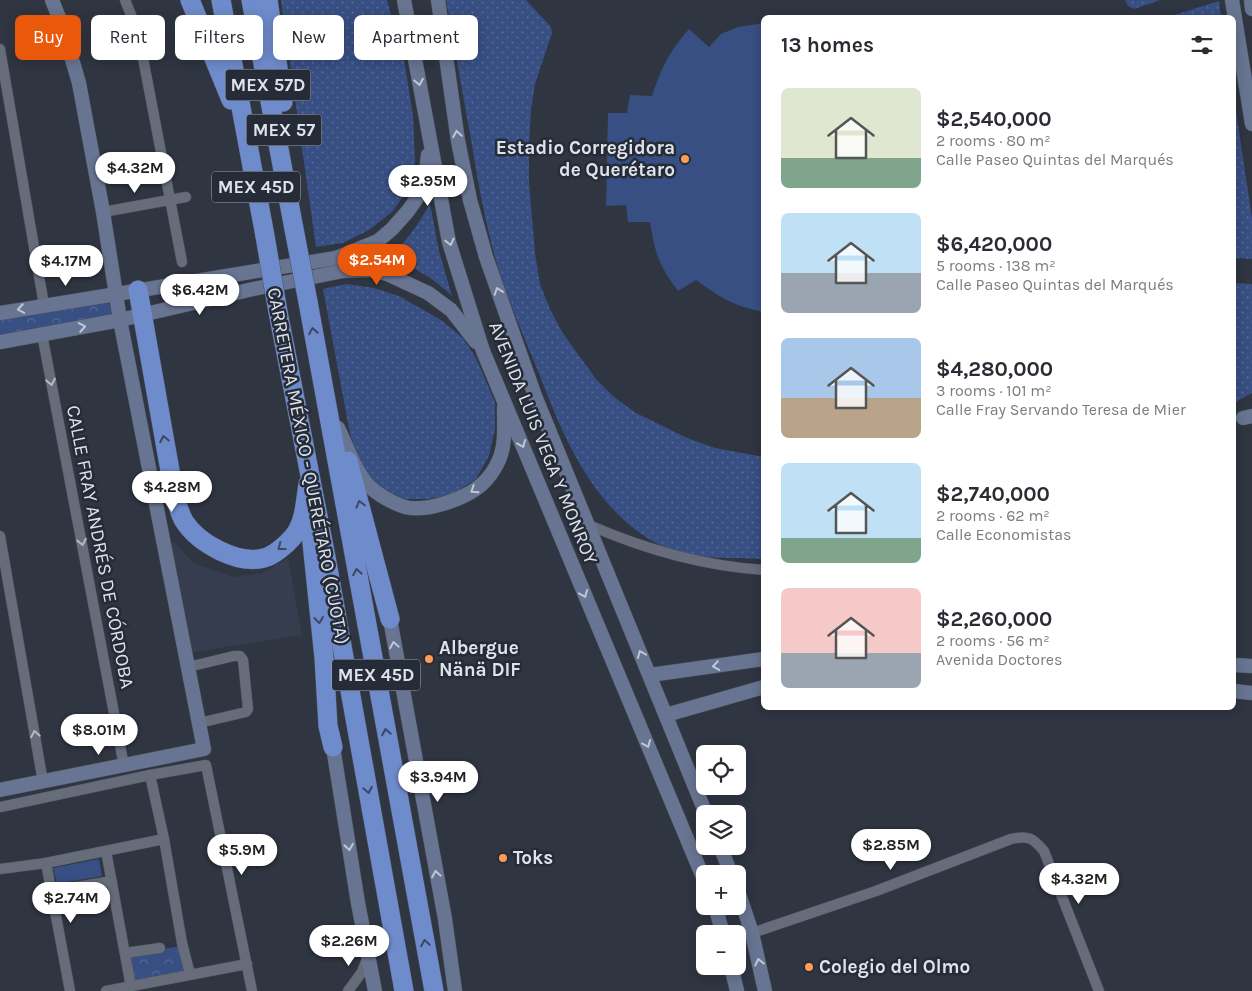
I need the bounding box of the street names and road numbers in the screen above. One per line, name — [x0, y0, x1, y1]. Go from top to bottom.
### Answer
road number: MEX 57D — [226, 70, 310, 100]
road number: MEX 57 — [246, 114, 322, 146]
road number: MEX 45D — [212, 172, 300, 202]
street label: CARRETERA MÉXICO - QUERÉTARO (CUOTA) — [263, 286, 354, 646]
street label: AVENIDA LUIS VEGA Y MONROY — [484, 318, 602, 568]
street label: CALLE FRAY ANDRÉS DE CÓRDOBA — [62, 403, 139, 691]
road number: MEX 45D — [332, 660, 420, 690]

